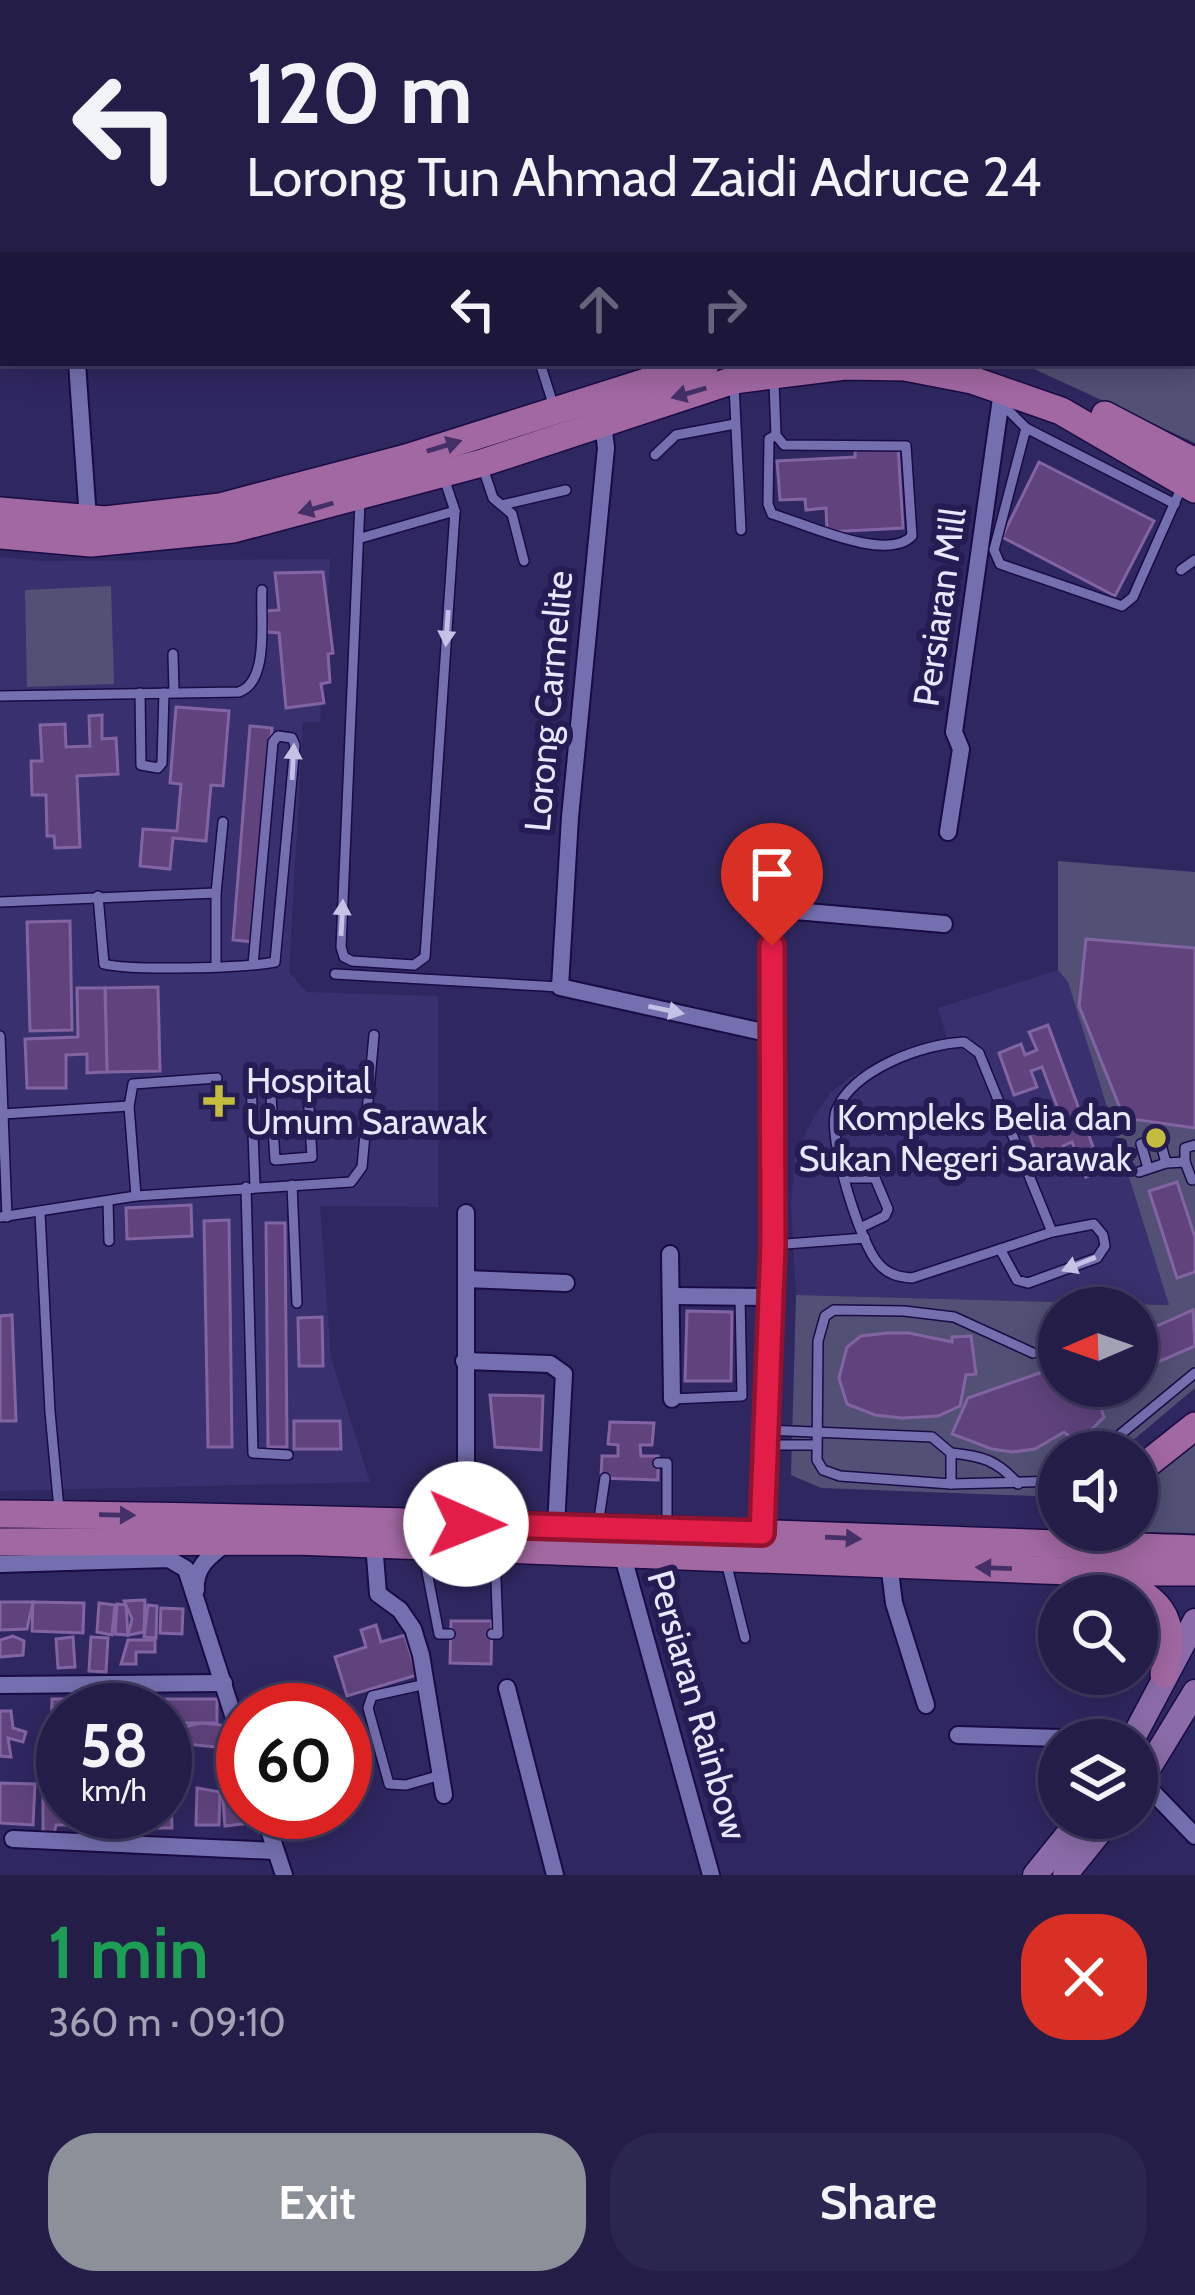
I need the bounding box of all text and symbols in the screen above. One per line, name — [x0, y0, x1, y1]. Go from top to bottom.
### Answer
text: 120 m — [246, 42, 473, 144]
icon: left — [48, 48, 204, 204]
text: Lorong Tun Ahmad Zaidi Adruce 24 — [246, 144, 1042, 210]
icon: left — [440, 276, 506, 342]
icon: ahead — [566, 276, 632, 342]
icon: right — [692, 276, 758, 342]
one-way arrow — [670, 385, 707, 403]
one-way arrow — [426, 436, 462, 454]
one-way arrow — [297, 500, 334, 518]
street label: Persiaran Mill — [903, 504, 975, 709]
street label: Lorong Carmelite — [515, 569, 581, 833]
one-way arrow — [437, 610, 456, 648]
one-way arrow — [284, 742, 303, 780]
pin — [721, 823, 823, 946]
icon: arrive — [739, 841, 805, 907]
one-way arrow — [333, 898, 352, 936]
one-way arrow — [647, 1002, 685, 1021]
place label: Hospital Umum Sarawak — [246, 1058, 488, 1143]
marker: Hospital Umum Sarawak — [203, 1085, 235, 1117]
place label: Kompleks Belia dan Sukan Negeri Sarawak — [799, 1095, 1133, 1180]
marker: Kompleks Belia dan Sukan Negeri Sarawak — [1143, 1125, 1169, 1151]
one-way arrow — [1061, 1255, 1097, 1274]
north arrow — [1038, 1287, 1158, 1407]
map controls — [1038, 1287, 1158, 1839]
button: sound — [1038, 1431, 1158, 1551]
position arrow — [403, 1461, 529, 1587]
one-way arrow — [99, 1505, 137, 1525]
one-way arrow — [825, 1529, 863, 1548]
one-way arrow — [974, 1558, 1012, 1577]
street label: Persiaran Rainbow — [638, 1565, 758, 1845]
button: search — [1038, 1575, 1158, 1695]
speed limit sign: 60 — [216, 1683, 372, 1839]
text: 58 — [80, 1709, 148, 1782]
button: layers — [1038, 1719, 1158, 1839]
text: km/h — [81, 1772, 147, 1809]
text: 1 min — [48, 1909, 209, 1996]
button: close — [1021, 1914, 1147, 2040]
text: 360 m · 09:10 — [48, 1998, 286, 2046]
button: Exit — [48, 2133, 586, 2271]
button: Share — [610, 2133, 1147, 2271]

